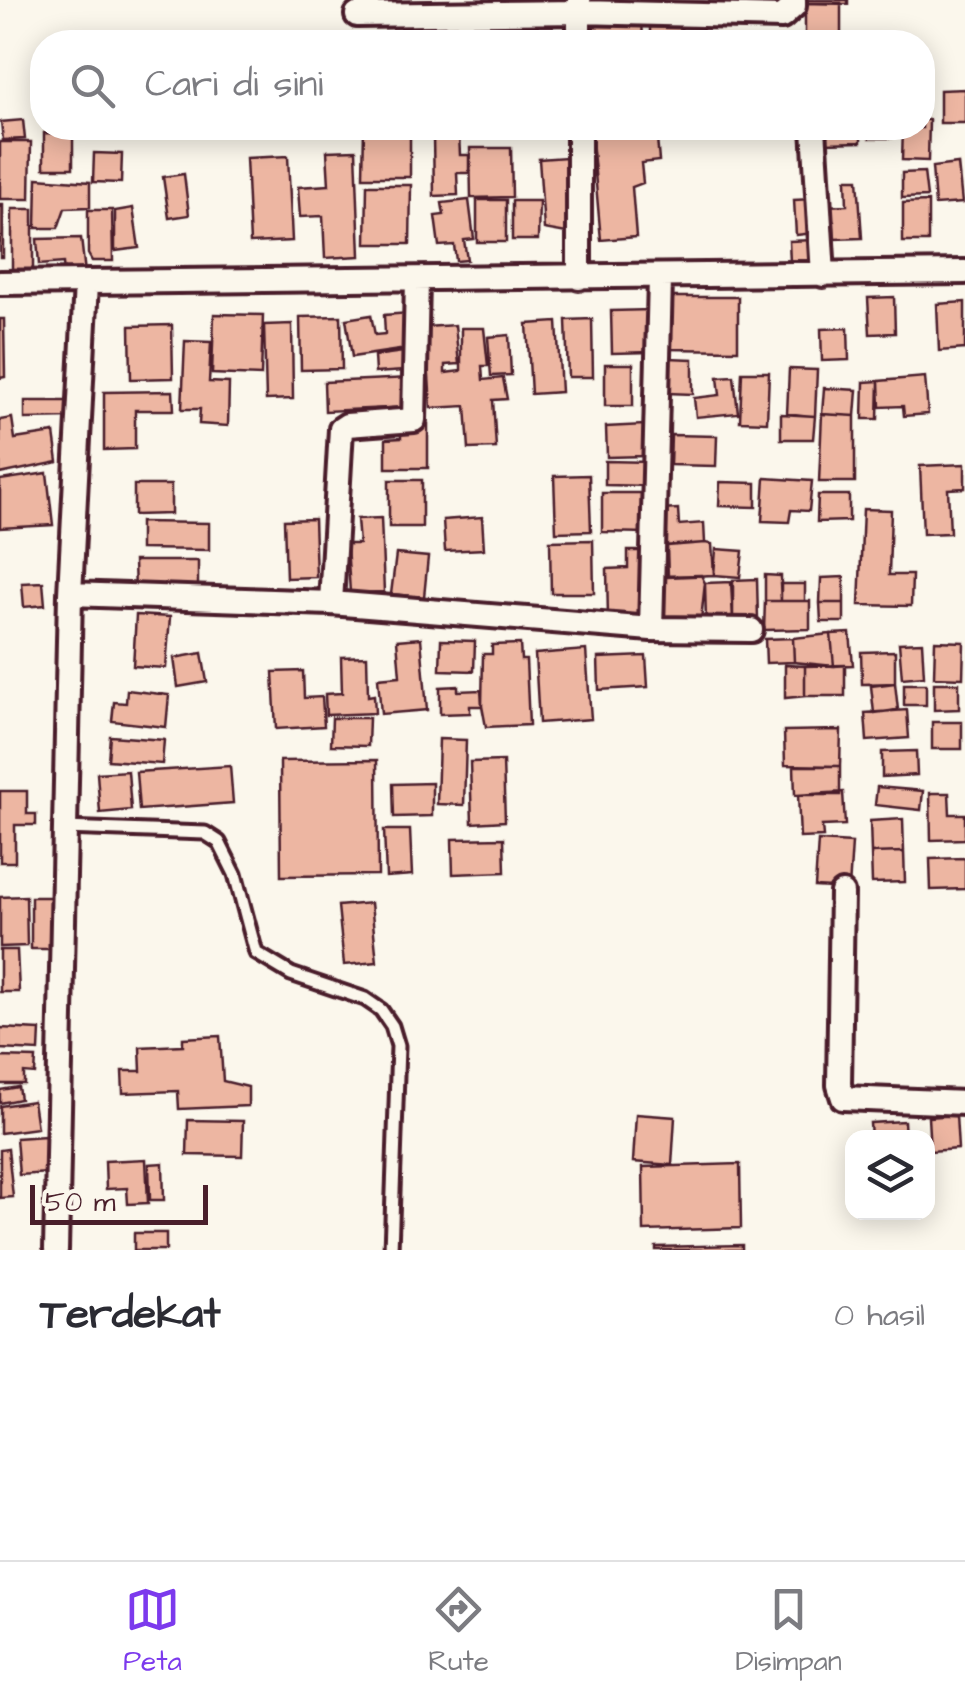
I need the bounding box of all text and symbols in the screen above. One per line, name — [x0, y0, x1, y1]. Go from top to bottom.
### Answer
search box — [30, 30, 935, 140]
icon: search — [65, 58, 120, 113]
text: Cari di sini — [145, 59, 323, 111]
map controls — [845, 1130, 935, 1220]
button: layers — [845, 1130, 935, 1220]
scale bar — [30, 1180, 208, 1224]
text: 50 m — [45, 1183, 116, 1222]
text: Terdekat — [40, 1286, 220, 1344]
text: 0 hasil — [834, 1293, 925, 1338]
tab: Peta — [123, 1582, 182, 1681]
tab: Rute — [428, 1582, 489, 1681]
tab: Disimpan — [735, 1582, 842, 1681]

